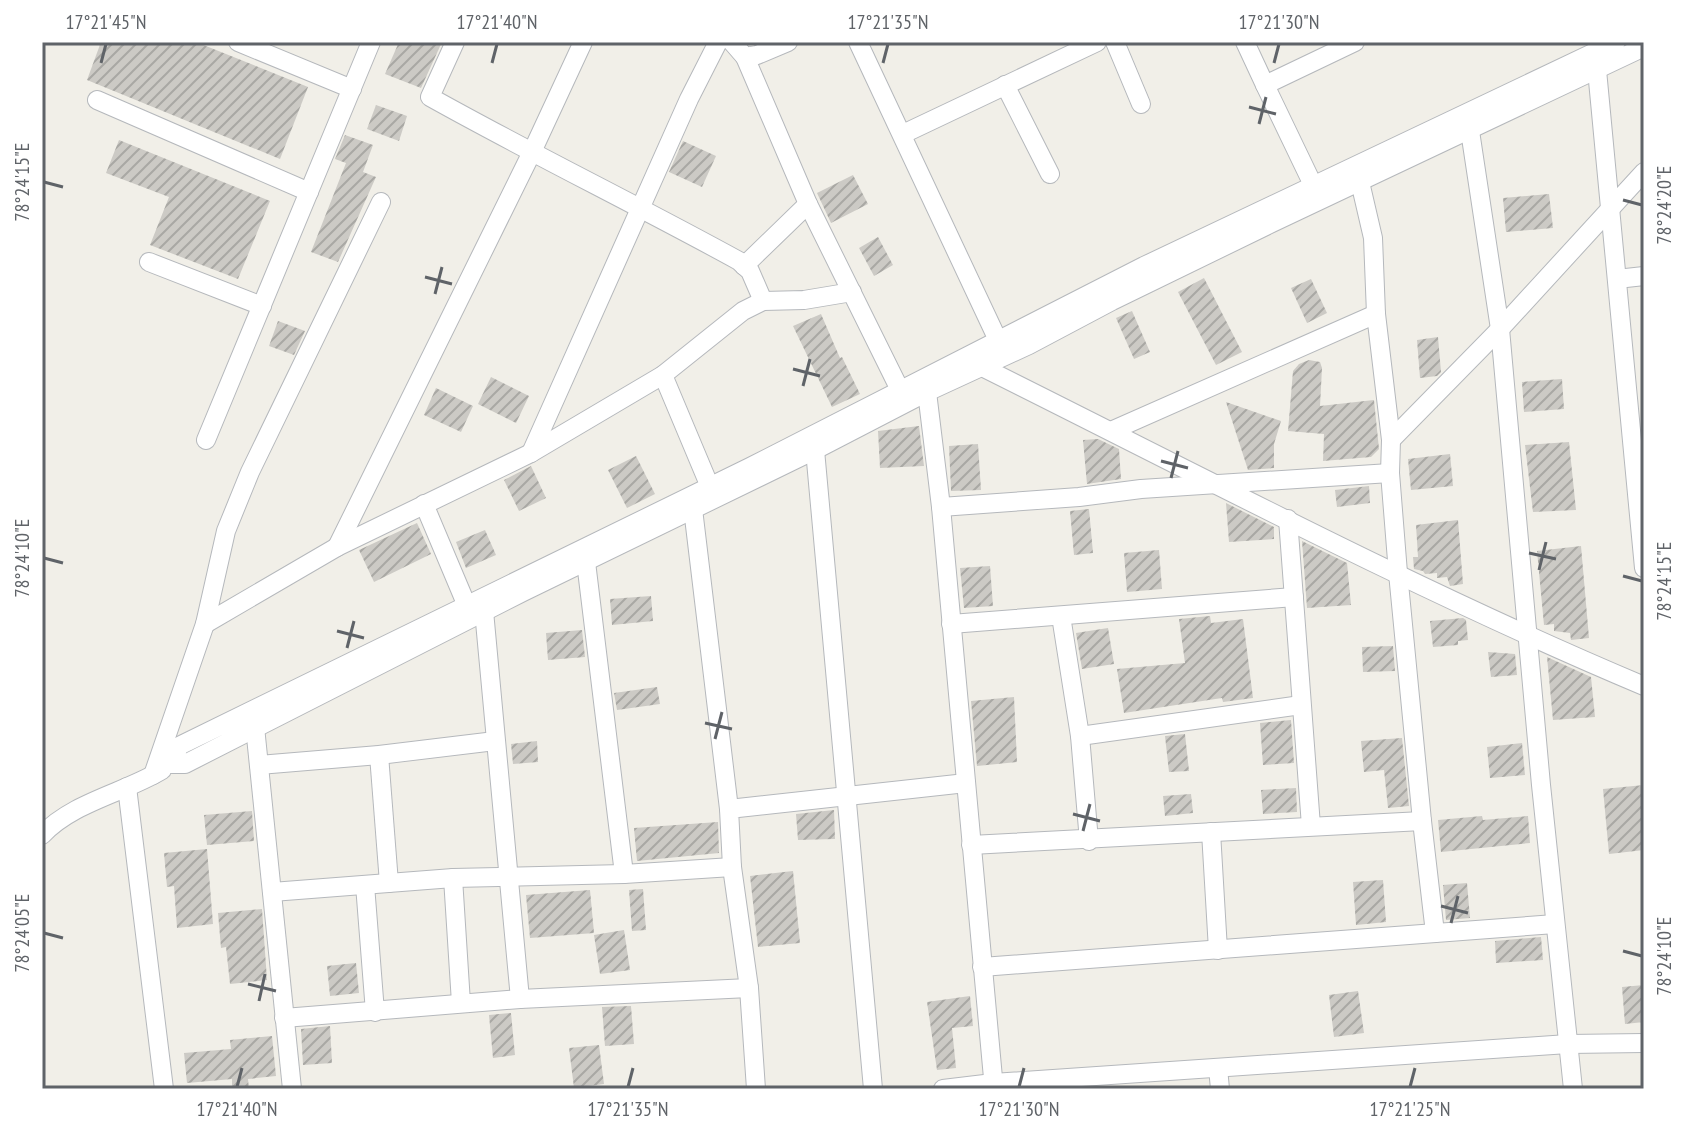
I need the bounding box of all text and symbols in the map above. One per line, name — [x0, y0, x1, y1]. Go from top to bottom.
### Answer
text: 17°21'45"N — [66, 9, 146, 35]
text: 17°21'40"N — [457, 9, 537, 35]
text: 17°21'35"N — [848, 9, 928, 35]
text: 17°21'30"N — [1239, 9, 1319, 35]
text: 78°24'15"E — [9, 143, 35, 221]
text: 78°24'20"E — [1651, 166, 1677, 244]
text: 78°24'10"E — [9, 519, 35, 597]
text: 78°24'15"E — [1651, 542, 1677, 620]
text: 78°24'05"E — [9, 894, 35, 972]
text: 78°24'10"E — [1651, 917, 1677, 995]
text: 17°21'40"N — [197, 1096, 277, 1122]
text: 17°21'35"N — [588, 1096, 668, 1122]
text: 17°21'30"N — [979, 1096, 1059, 1122]
text: 17°21'25"N — [1370, 1096, 1450, 1122]

